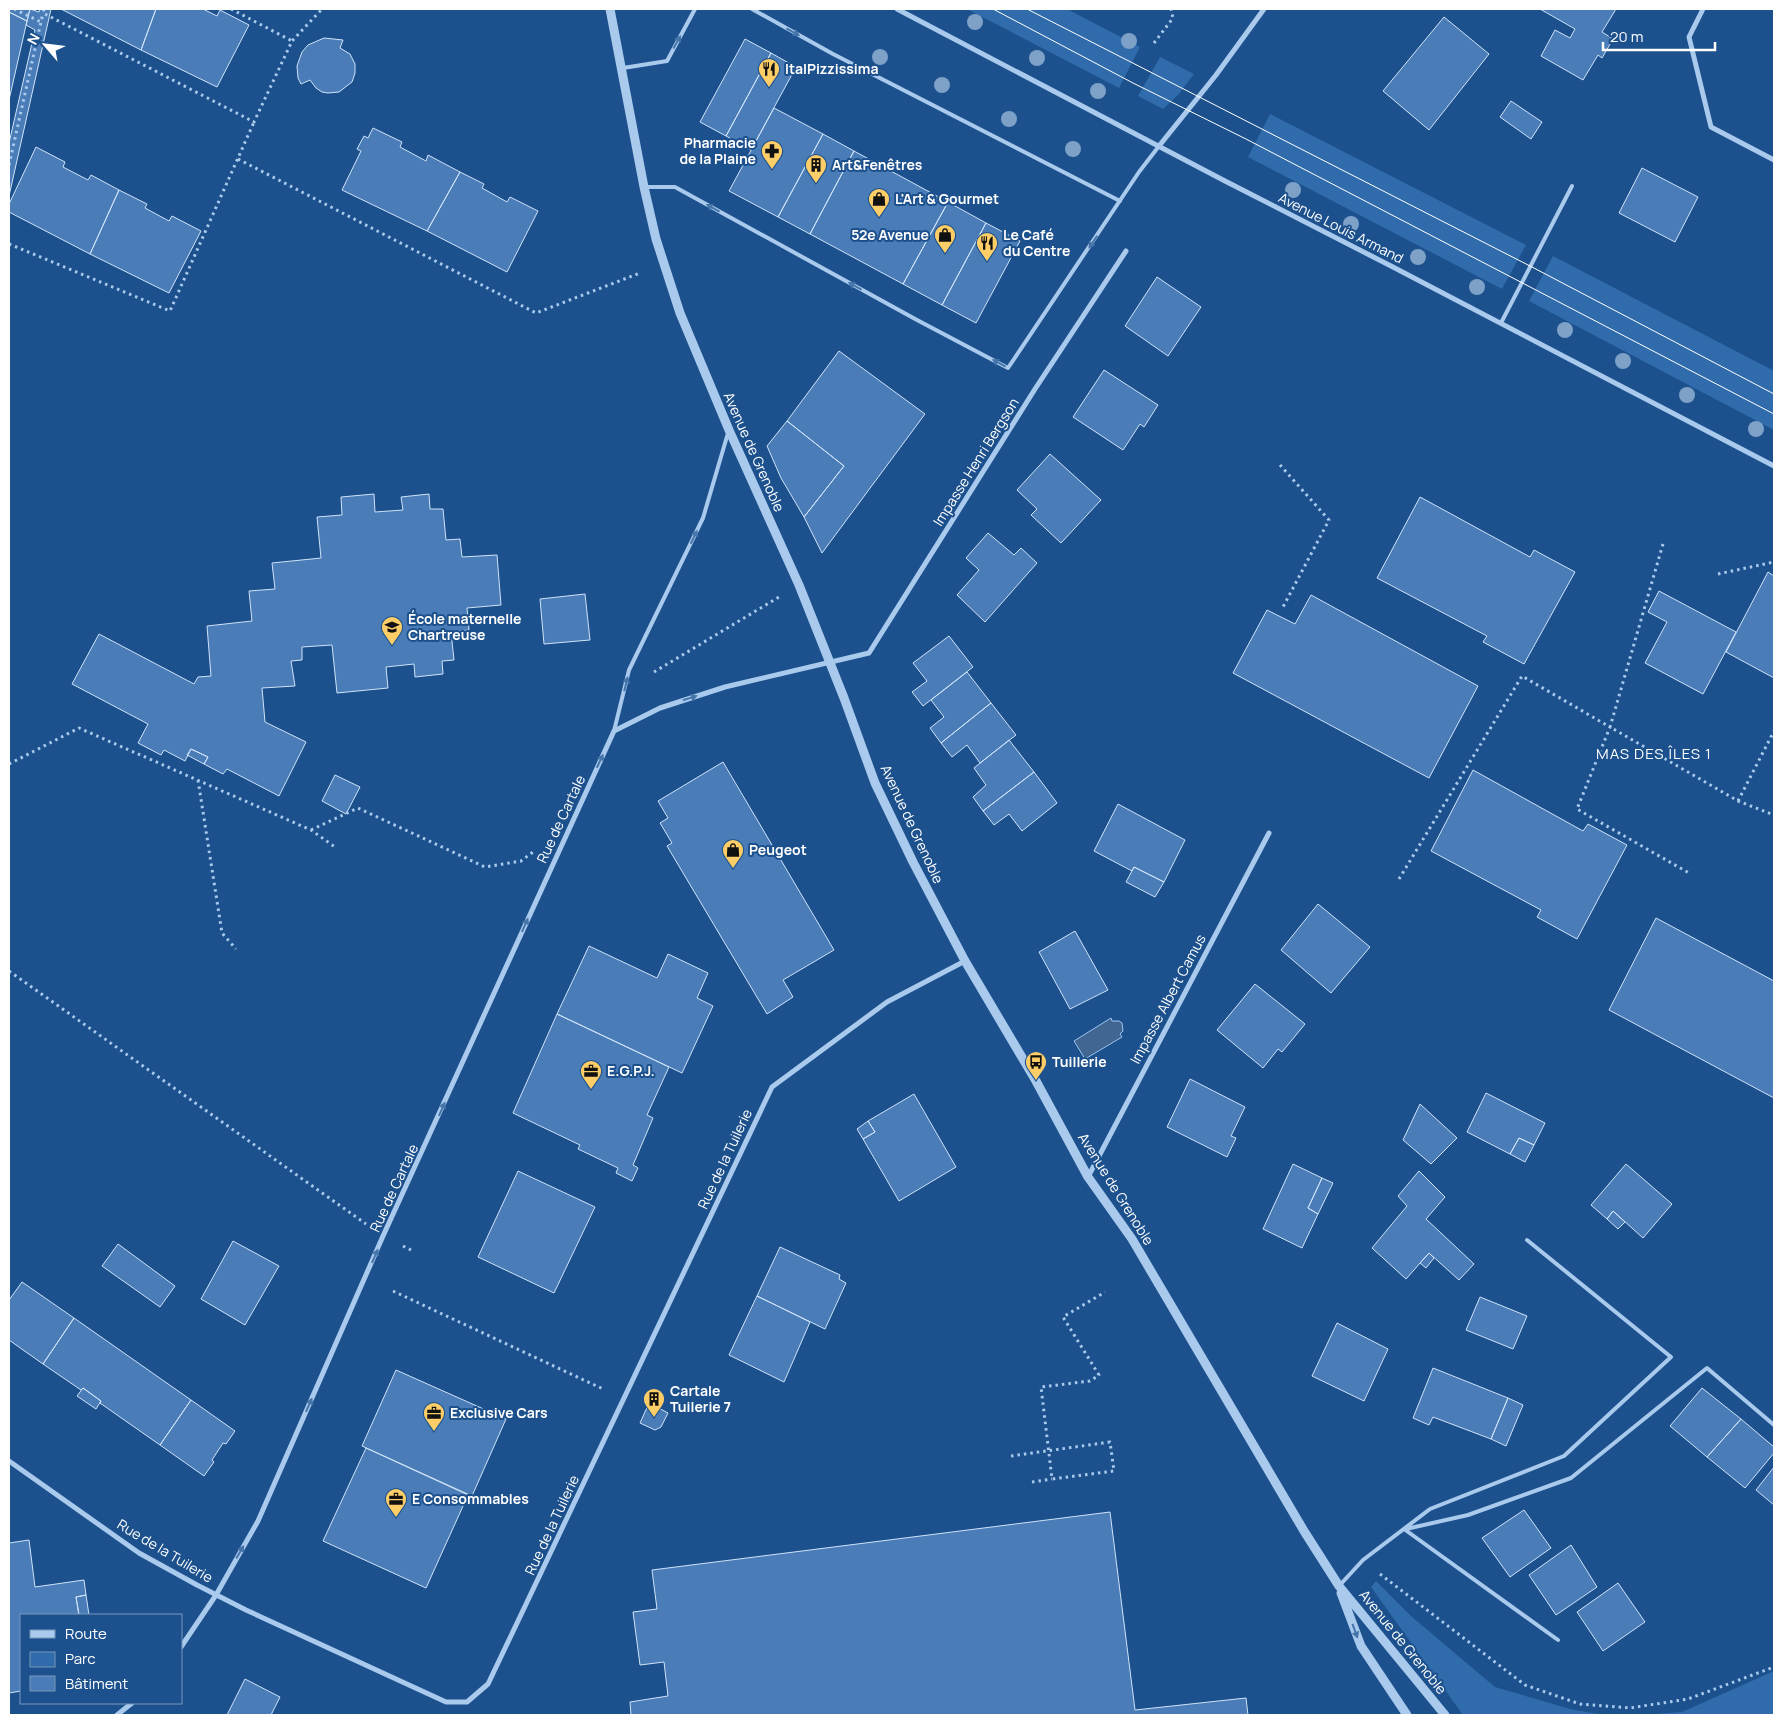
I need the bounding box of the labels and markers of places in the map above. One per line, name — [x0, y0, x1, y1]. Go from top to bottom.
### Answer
restaurant icon: ItalPizzissima — [757, 57, 781, 88]
place label: ItalPizzissima — [785, 59, 878, 78]
place label: Pharmacie de la Plaine — [679, 133, 756, 168]
pharmacy icon: Pharmacie de la Plaine — [760, 139, 784, 170]
building icon: Art&Fenêtres — [804, 153, 828, 184]
place label: Art&Fenêtres — [832, 155, 923, 174]
shop icon: L'Art & Gourmet — [867, 187, 891, 218]
place label: L'Art & Gourmet — [895, 189, 999, 208]
shop icon: 52e Avenue — [933, 223, 957, 254]
place label: 52e Avenue — [851, 225, 929, 244]
place label: Le Café du Centre — [1003, 225, 1070, 260]
restaurant icon: Le Café du Centre — [975, 231, 999, 262]
place label: École maternelle Chartreuse — [408, 609, 522, 644]
school or university icon: École maternelle Chartreuse — [380, 615, 404, 646]
shop icon: Peugeot — [721, 838, 745, 869]
place label: Peugeot — [749, 840, 807, 859]
bus stop icon: Tuillerie — [1024, 1050, 1048, 1081]
place label: Tuillerie — [1052, 1052, 1107, 1071]
office icon: E.G.P.J. — [579, 1059, 603, 1090]
place label: E.G.P.J. — [607, 1061, 655, 1080]
place label: Cartale Tuilerie 7 — [670, 1381, 731, 1416]
building icon: Cartale Tuilerie 7 — [642, 1387, 666, 1418]
office icon: Exclusive Cars — [422, 1401, 446, 1432]
place label: Exclusive Cars — [450, 1403, 548, 1422]
office icon: E Consommables — [384, 1487, 408, 1518]
place label: E Consommables — [412, 1489, 529, 1508]

